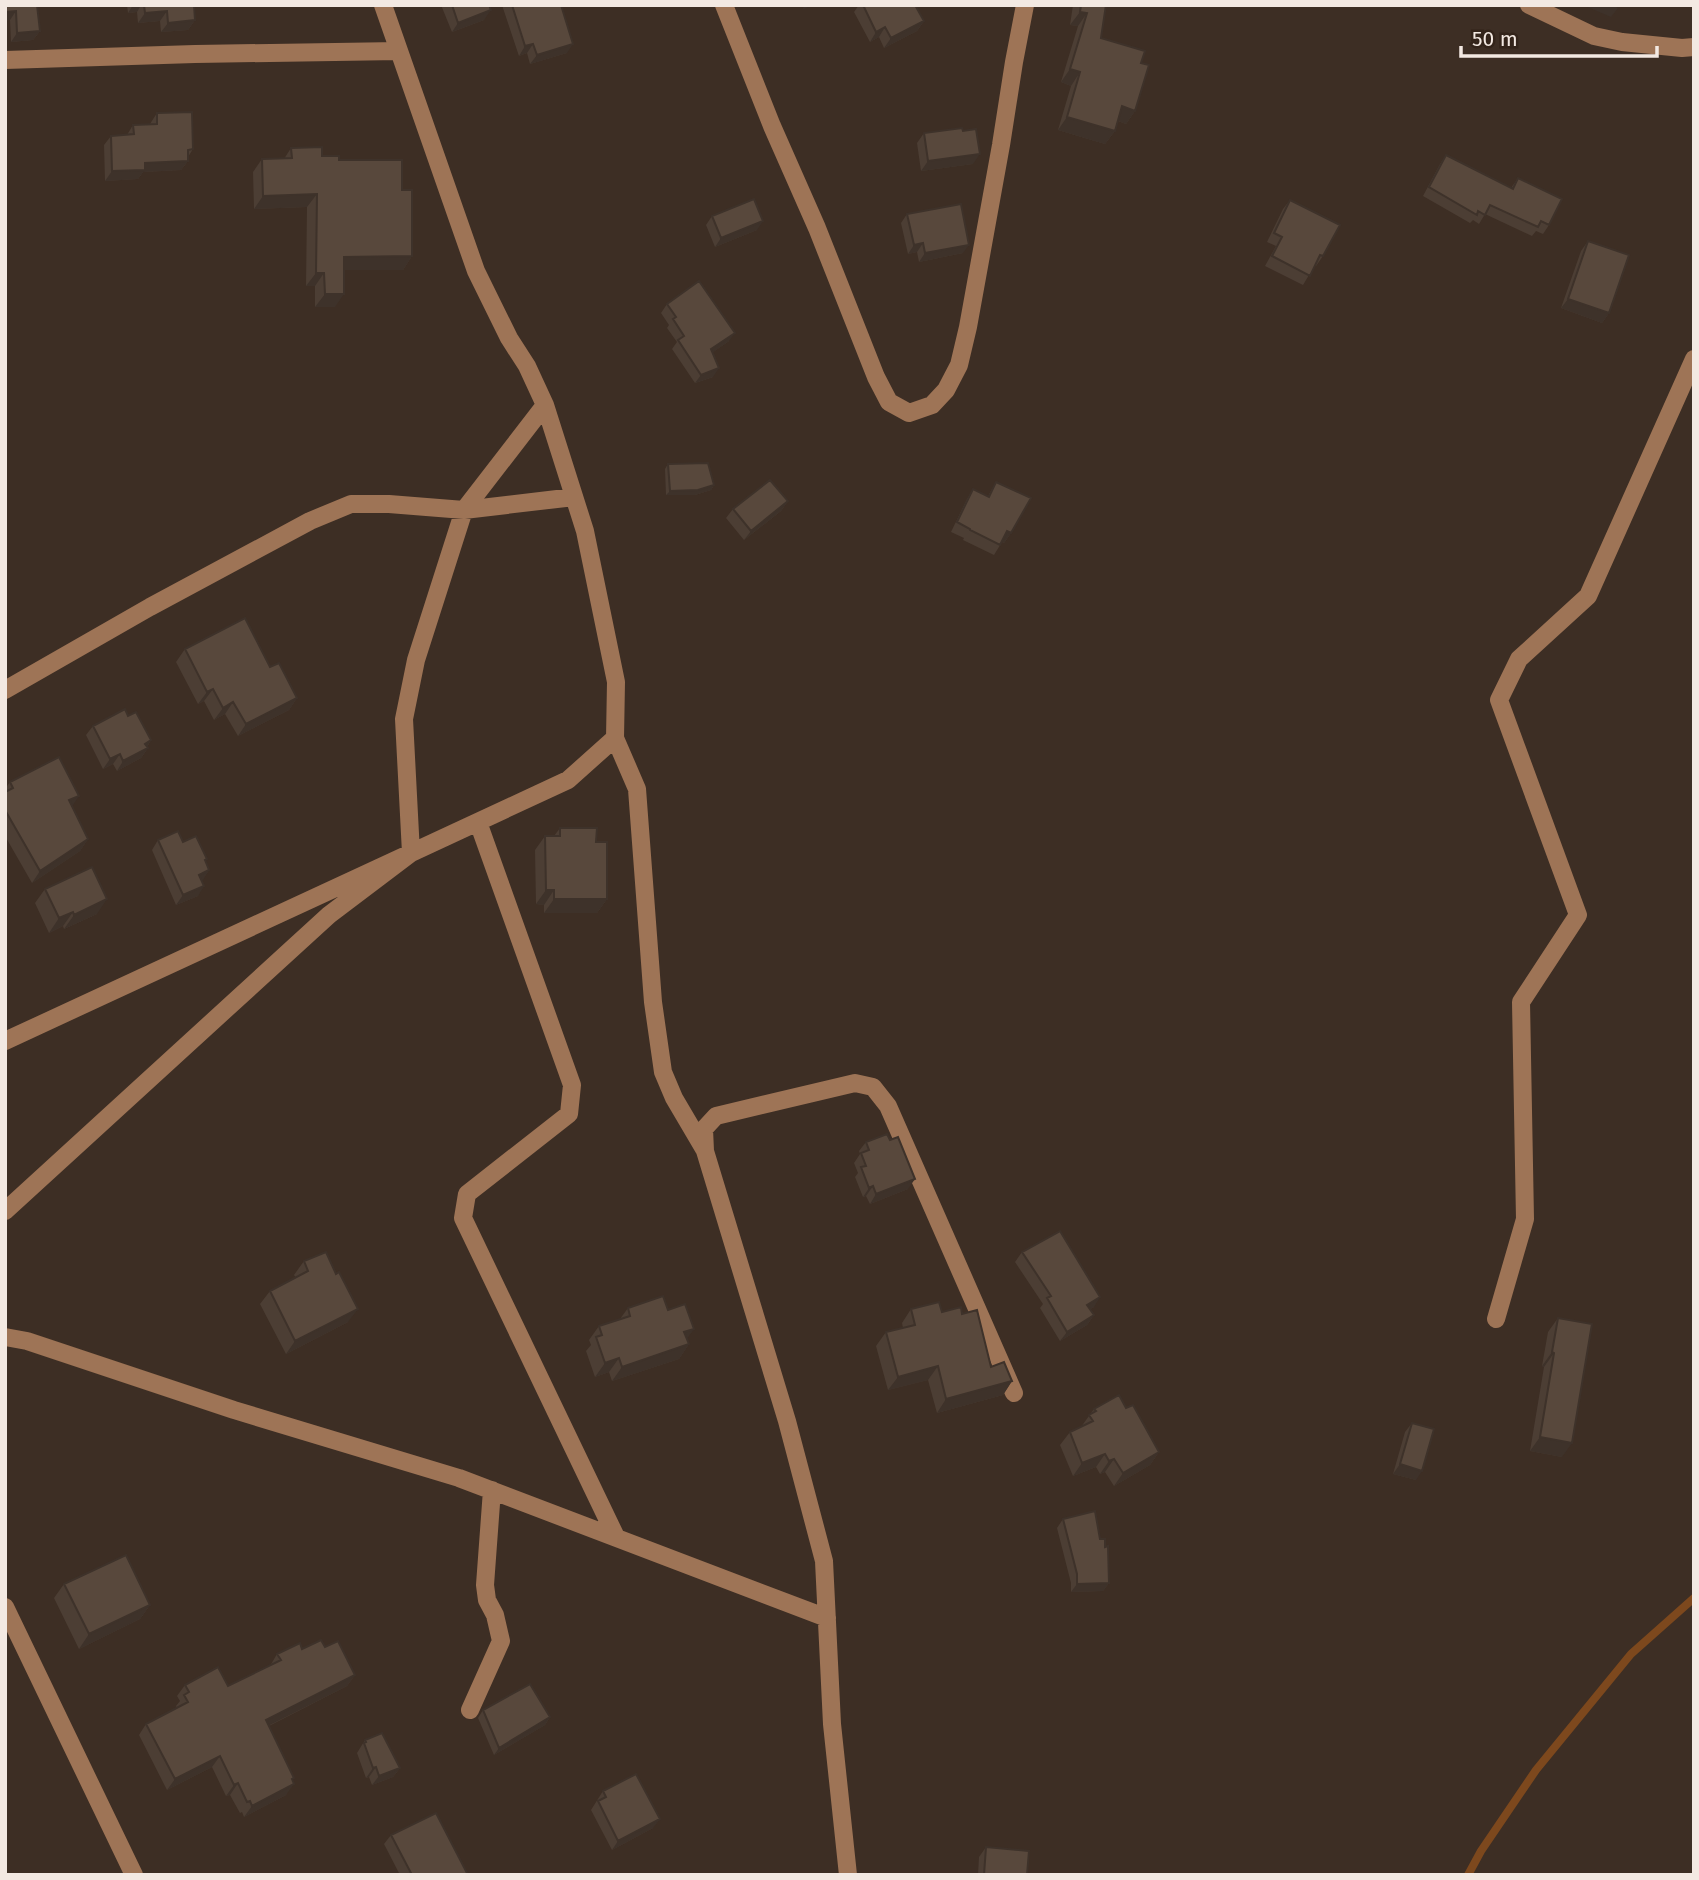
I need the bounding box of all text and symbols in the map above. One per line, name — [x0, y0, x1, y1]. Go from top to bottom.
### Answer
scale bar — [1461, 14, 1657, 58]
text: 50 m — [1472, 26, 1518, 52]

